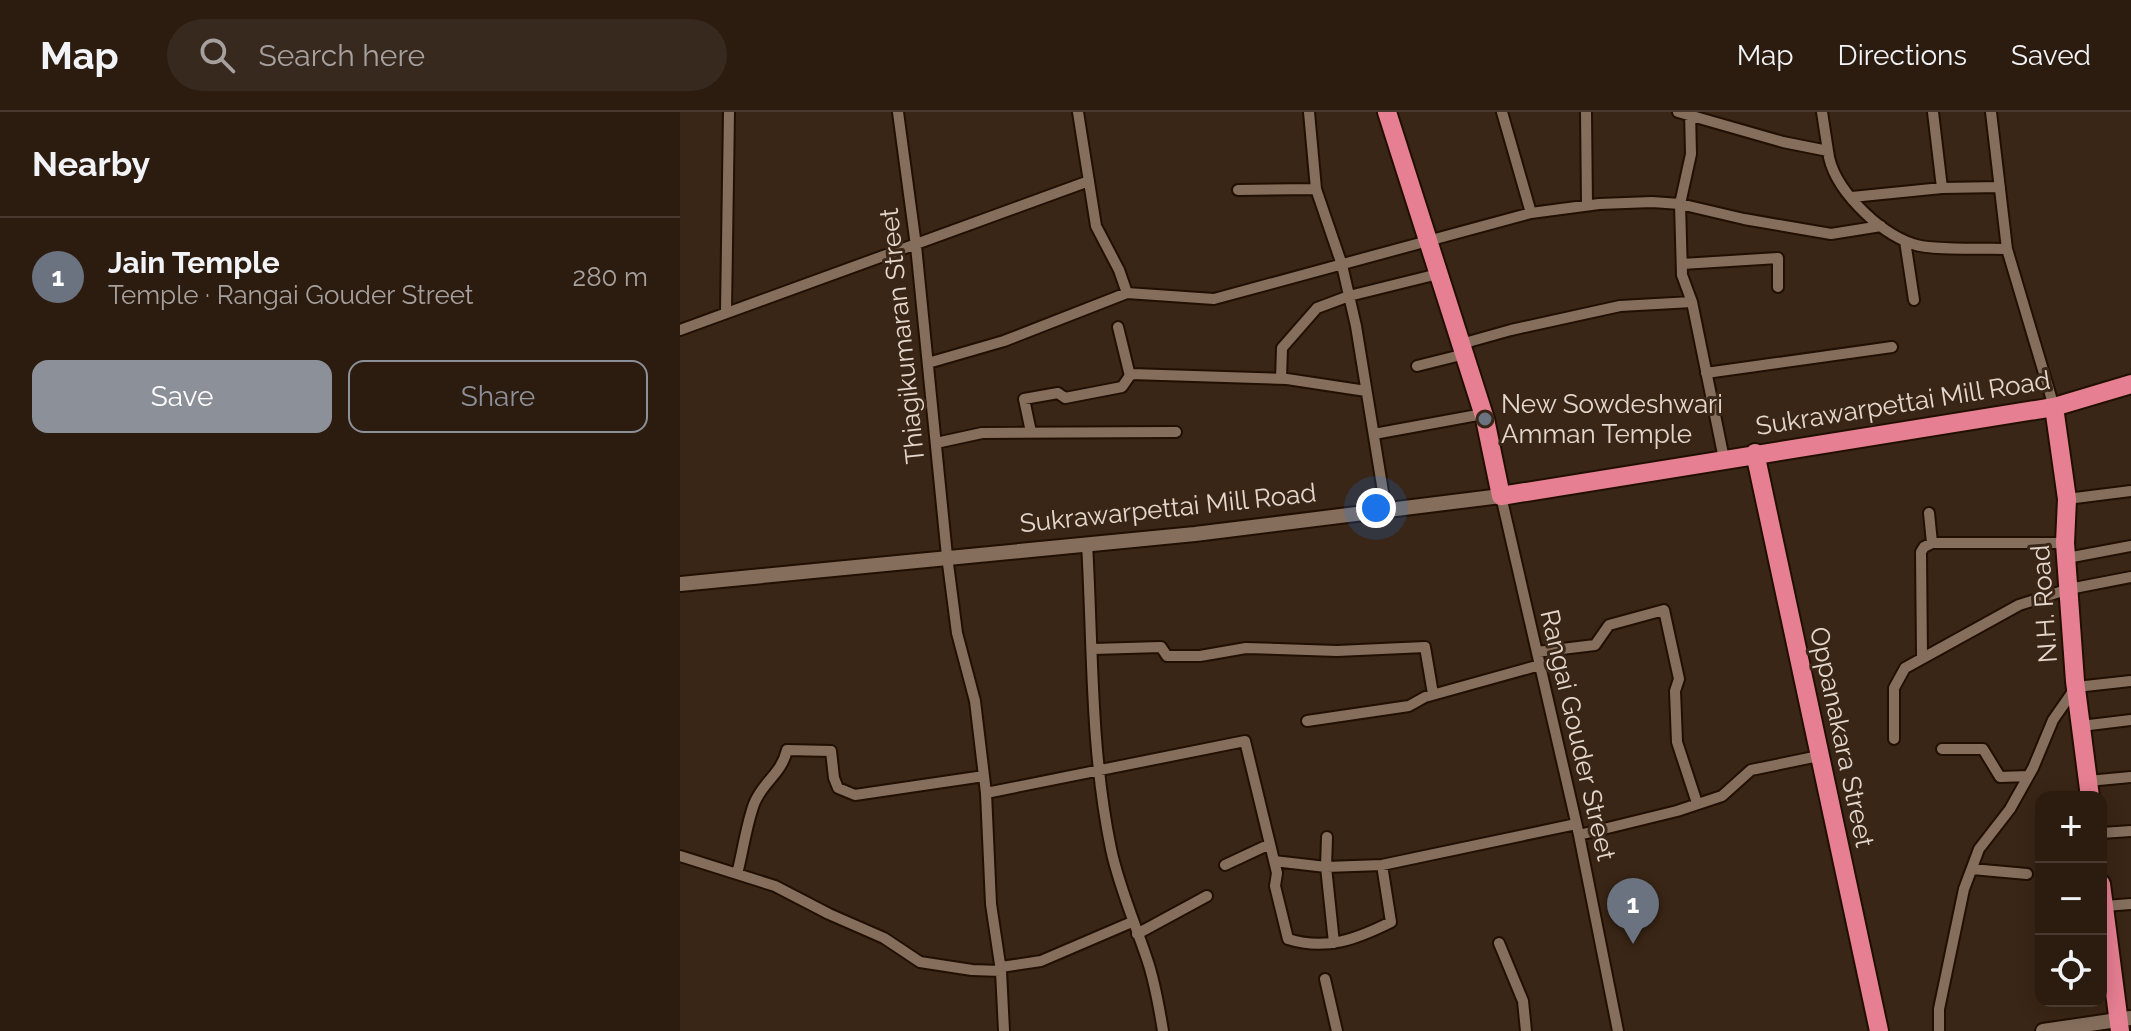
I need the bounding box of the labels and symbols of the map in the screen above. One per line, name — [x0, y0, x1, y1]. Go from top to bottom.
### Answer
street label: Thiagikumaran Street — [874, 206, 930, 465]
street label: Sukrawarpettai Mill Road — [1754, 365, 2052, 441]
place label: New Sowdeshwari Amman Temple — [1501, 389, 1723, 449]
marker: New Sowdeshwari Amman Temple — [1476, 410, 1494, 428]
street label: Sukrawarpettai Mill Road — [1018, 478, 1318, 538]
your location — [1356, 488, 1396, 528]
street label: N.H. Road — [2025, 544, 2063, 664]
street label: Rangai Gouder Street — [1534, 606, 1622, 864]
street label: Oppanakara Street — [1804, 624, 1880, 850]
pin: 1 — [1607, 878, 1659, 944]

